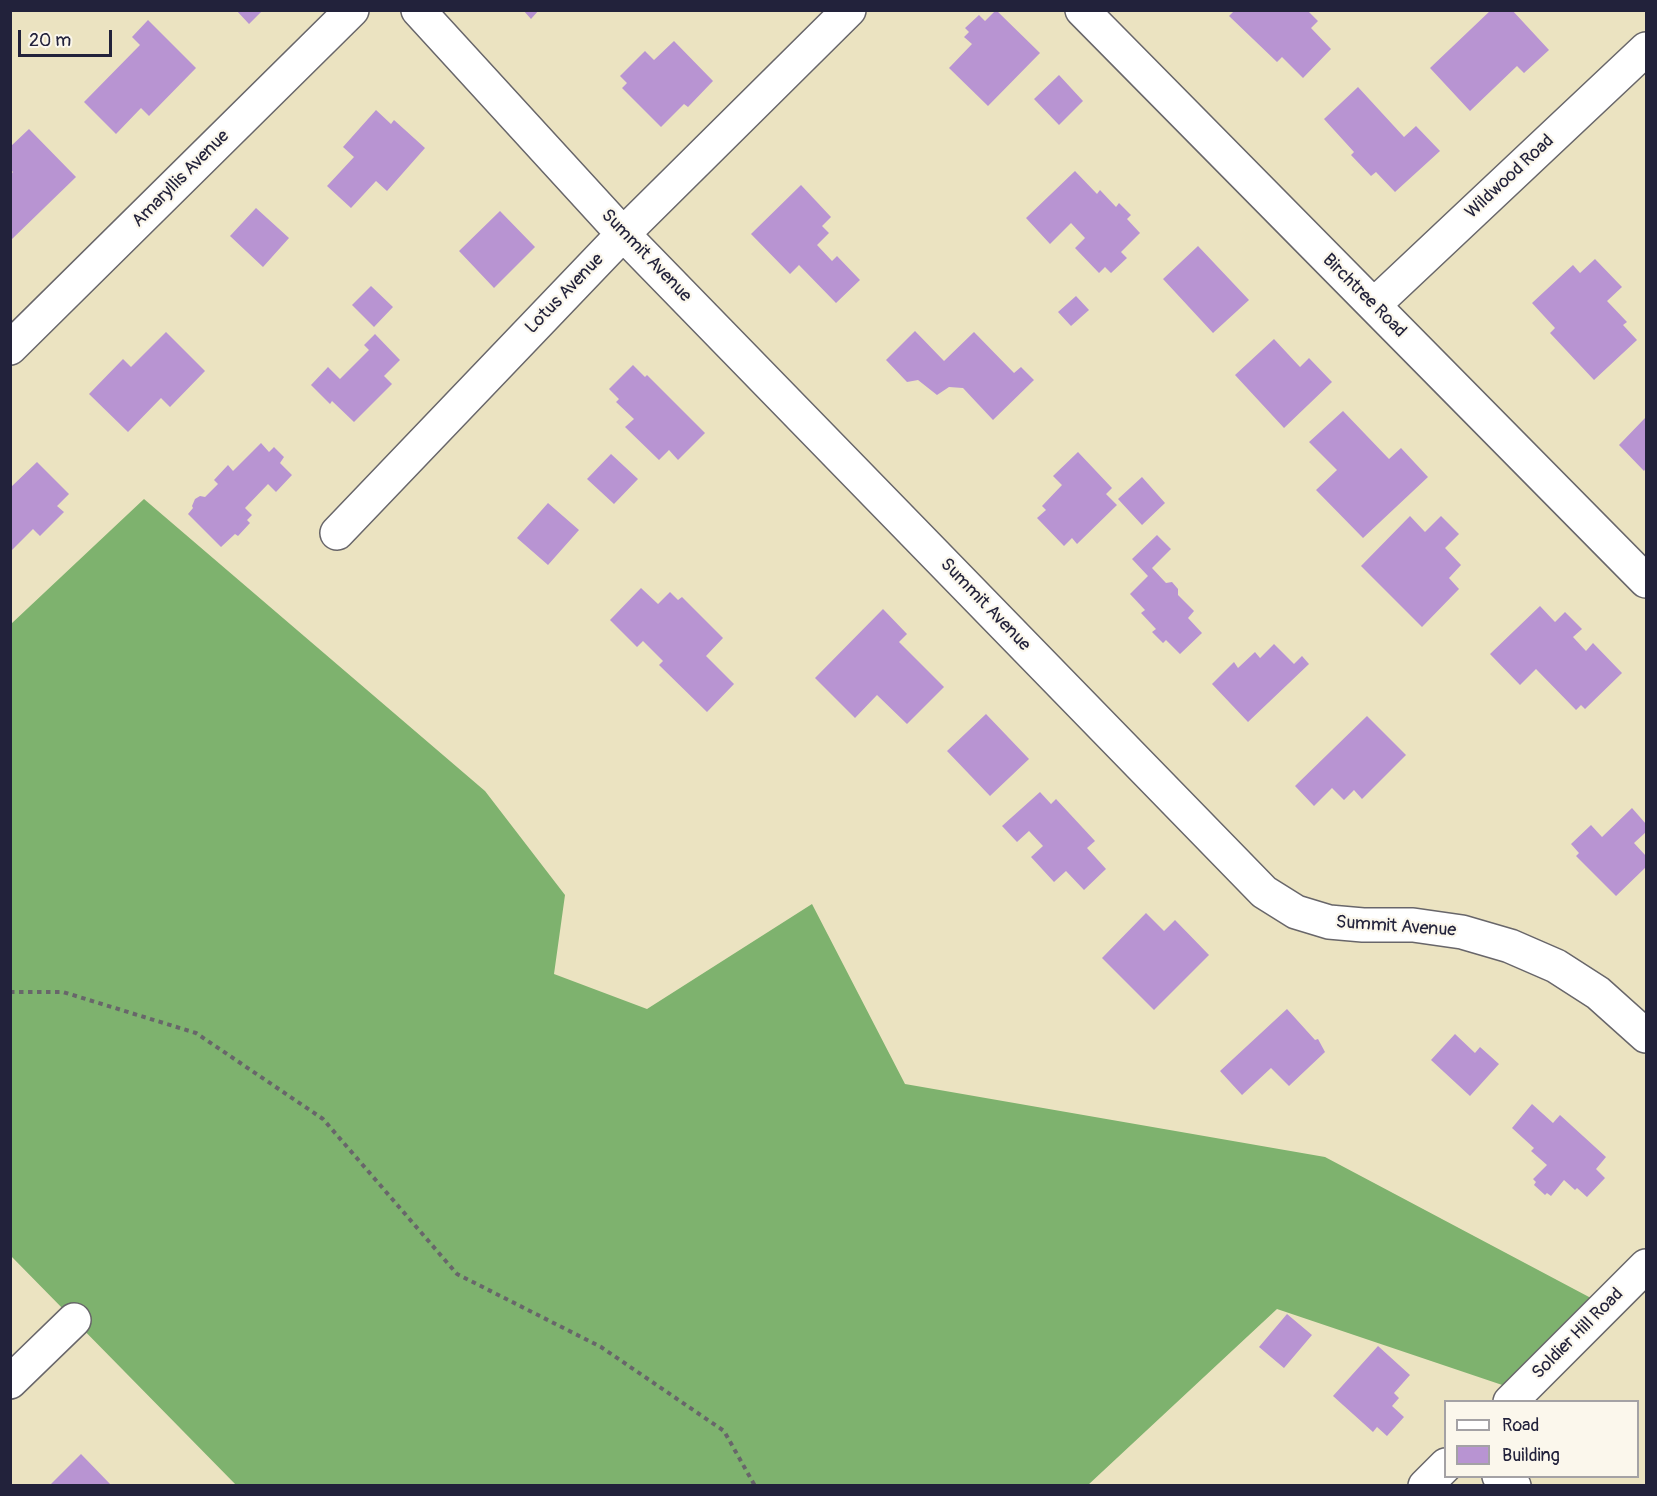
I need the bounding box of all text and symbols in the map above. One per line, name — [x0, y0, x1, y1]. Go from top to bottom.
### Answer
scale bar — [21, 18, 116, 56]
text: 20 m — [29, 29, 71, 52]
street label: Amaryllis Avenue — [128, 126, 234, 232]
street label: Wildwood Road — [1461, 131, 1559, 223]
street label: Summit Avenue — [596, 205, 696, 307]
street label: Lotus Avenue — [521, 249, 609, 339]
street label: Birchtree Road — [1318, 250, 1410, 342]
street label: Summit Avenue — [935, 554, 1035, 656]
street label: Summit Avenue — [1335, 912, 1457, 942]
street label: Soldier Hill Road — [1528, 1284, 1628, 1384]
legend — [1444, 1400, 1639, 1478]
text: Road — [1502, 1414, 1539, 1437]
text: Building — [1502, 1444, 1560, 1467]

